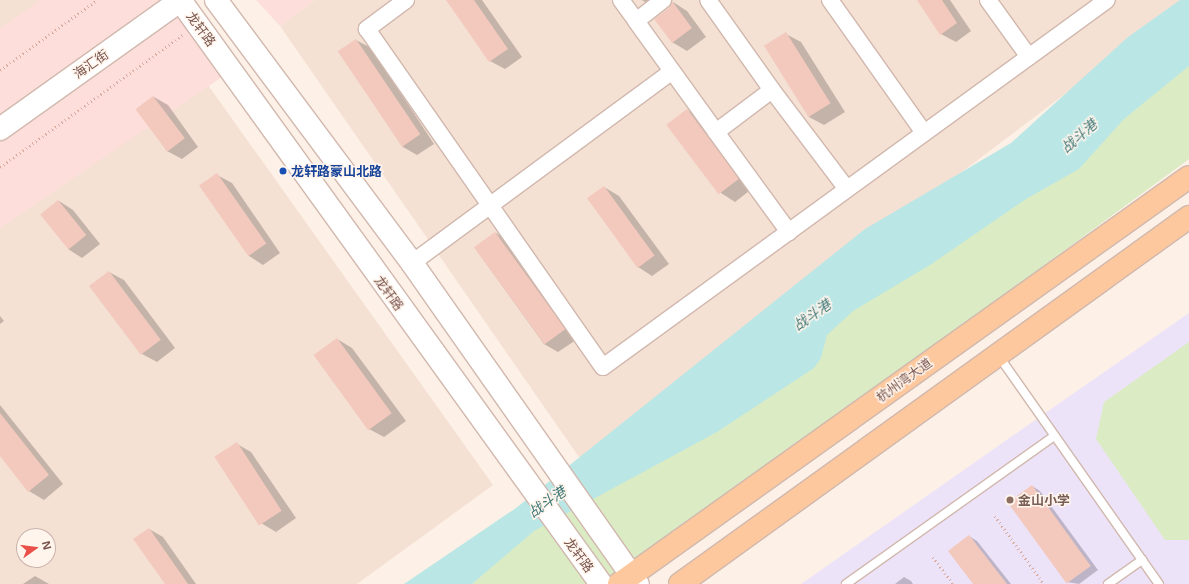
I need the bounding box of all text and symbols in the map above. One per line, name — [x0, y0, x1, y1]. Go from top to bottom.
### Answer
street label: 龙轩路 — [183, 9, 219, 49]
street label: 海汇街 — [71, 46, 111, 82]
water label: 战斗港 — [1058, 116, 1100, 156]
place label: 龙轩路蒙山北路 — [291, 163, 382, 179]
marker: 龙轩路蒙山北路 — [278, 166, 288, 176]
street label: 龙轩路 — [371, 273, 407, 313]
water label: 战斗港 — [790, 296, 834, 334]
street label: 杭州湾大道 — [873, 355, 935, 405]
water label: 战斗港 — [525, 483, 569, 521]
place label: 金山小学 — [1018, 492, 1070, 508]
marker: 金山小学 — [1005, 495, 1015, 505]
north arrow — [16, 528, 56, 568]
street label: 龙轩路 — [561, 535, 597, 575]
text: N — [39, 539, 56, 551]

